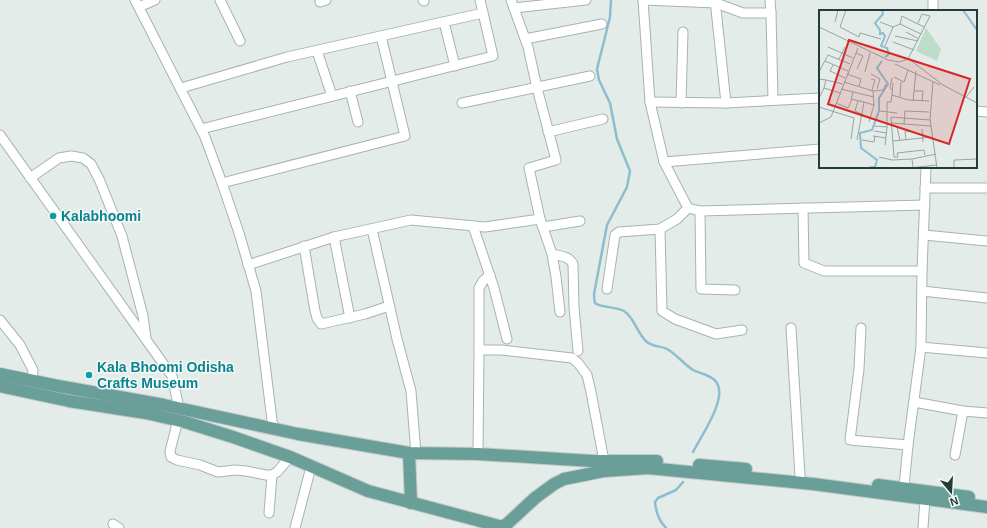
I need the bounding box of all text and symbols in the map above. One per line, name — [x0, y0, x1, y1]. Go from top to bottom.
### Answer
inset map — [819, 10, 977, 168]
place label: Kalabhoomi — [61, 208, 141, 224]
marker: Kalabhoomi — [48, 211, 58, 221]
place label: Kala Bhoomi Odisha Crafts Museum — [97, 359, 234, 391]
marker: Kala Bhoomi Odisha Crafts Museum — [84, 370, 94, 380]
north arrow — [931, 472, 971, 512]
text: N — [948, 495, 960, 508]

